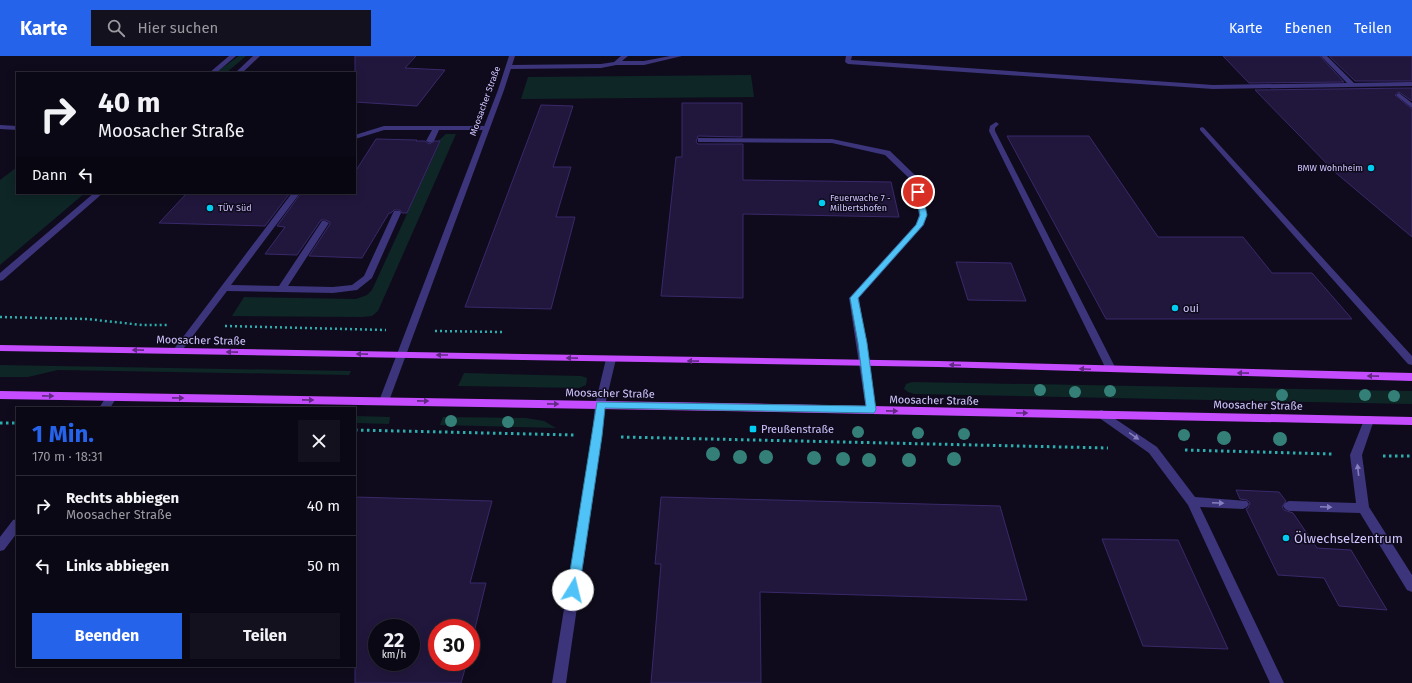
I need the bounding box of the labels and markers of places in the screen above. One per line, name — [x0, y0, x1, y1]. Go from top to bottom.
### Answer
place label: BMW Wohnheim — [1297, 163, 1363, 173]
marker: BMW Wohnheim — [1366, 163, 1376, 173]
pin — [901, 175, 935, 209]
place label: Feuerwache 7 - Milbertshofen — [830, 193, 891, 213]
marker: Feuerwache 7 - Milbertshofen — [817, 198, 827, 208]
marker: TÜV Süd — [205, 203, 215, 213]
place label: TÜV Süd — [218, 203, 252, 213]
place label: oui — [1183, 302, 1199, 315]
marker: oui — [1170, 303, 1180, 313]
place label: Preußenstraße — [761, 423, 834, 436]
marker: Preußenstraße — [748, 424, 758, 434]
place label: Ölwechselzentrum — [1294, 530, 1403, 546]
marker: Ölwechselzentrum — [1281, 533, 1291, 543]

